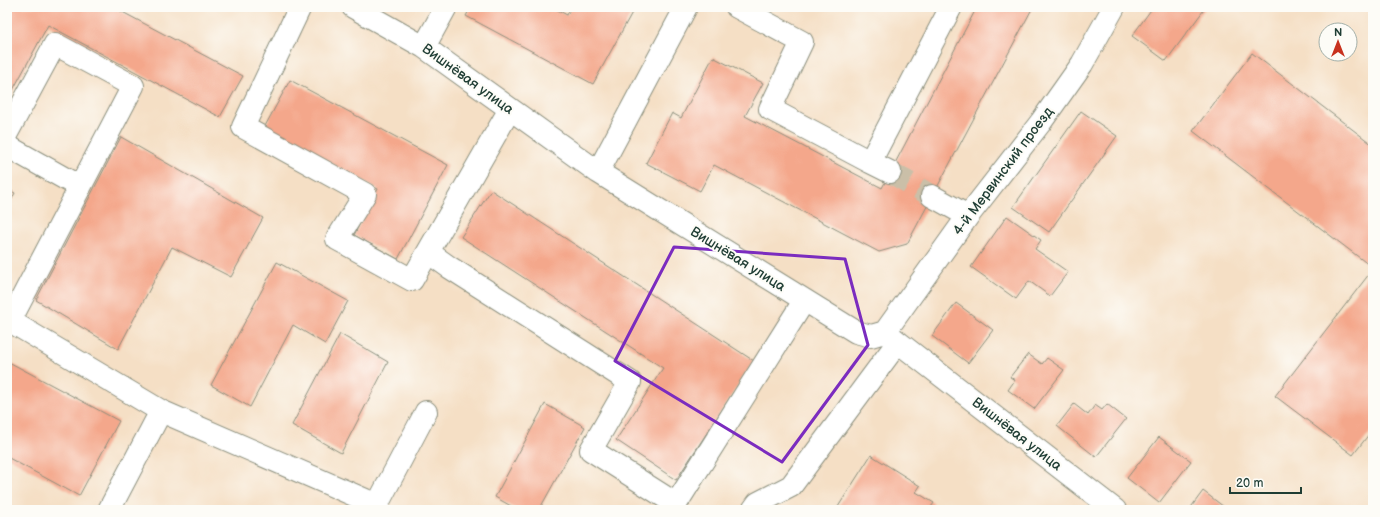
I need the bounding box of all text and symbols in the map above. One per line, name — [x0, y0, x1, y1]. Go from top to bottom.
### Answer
north arrow — [1318, 22, 1358, 62]
text: N — [1334, 26, 1342, 39]
street label: Вишнёвая улица — [419, 40, 518, 118]
street label: 4-й Мервинский проезд — [949, 103, 1057, 238]
street label: Вишнёвая улица — [687, 223, 789, 295]
street label: Вишнёвая улица — [969, 394, 1066, 475]
scale bar — [1230, 469, 1301, 495]
text: 20 m — [1236, 476, 1263, 491]

